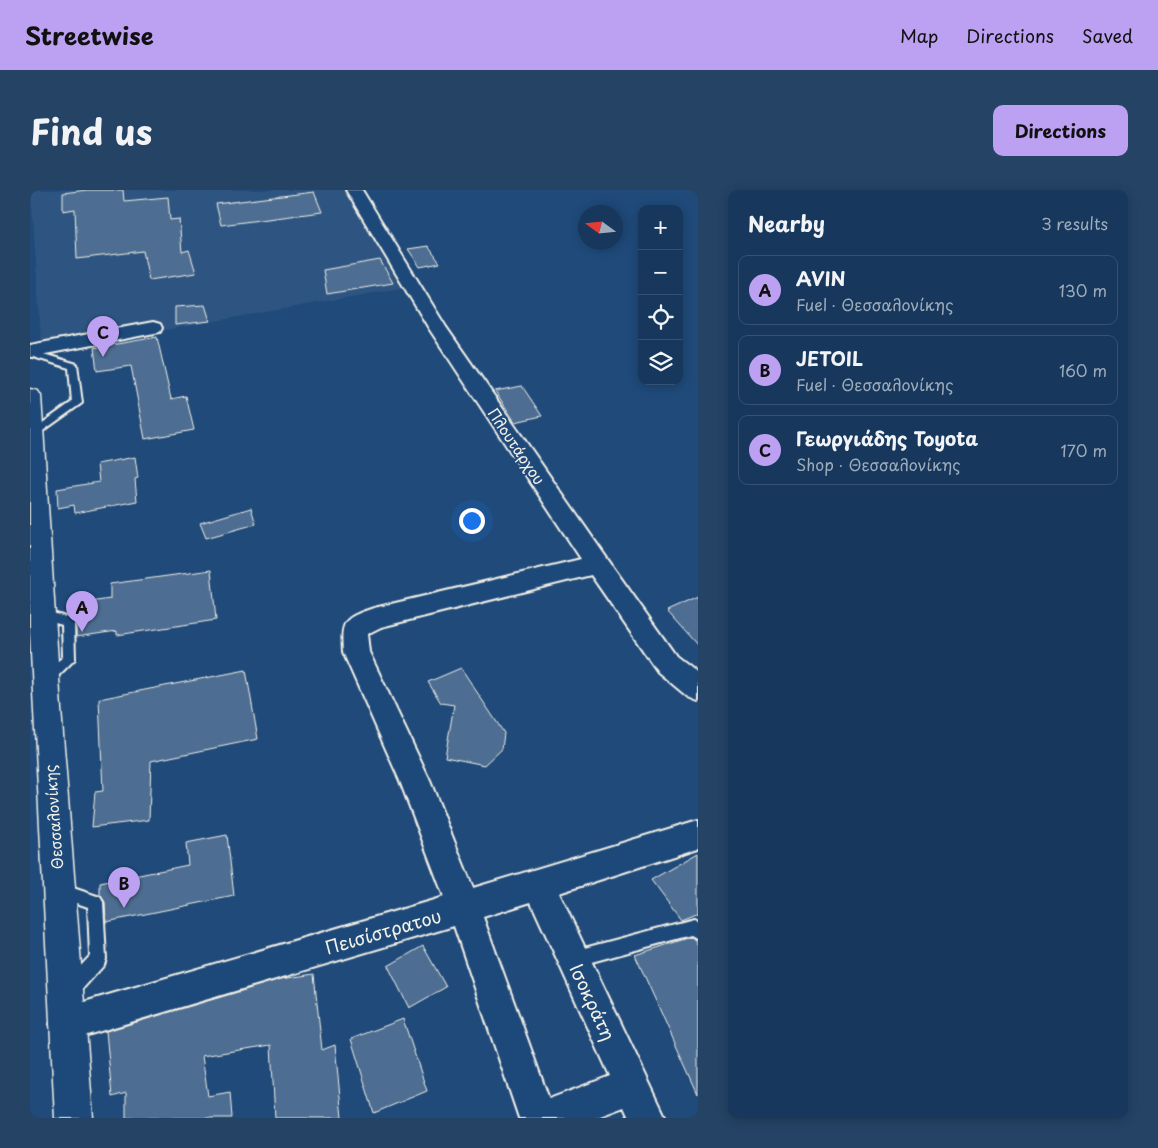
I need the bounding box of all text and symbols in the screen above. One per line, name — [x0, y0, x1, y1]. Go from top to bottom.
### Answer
text: Streetwise — [25, 17, 154, 53]
text: Map — [900, 22, 938, 49]
text: Directions — [966, 22, 1054, 49]
text: Saved — [1082, 22, 1133, 49]
text: Find us — [30, 104, 152, 157]
button: Directions — [993, 105, 1128, 156]
north arrow — [578, 205, 623, 250]
map controls — [638, 205, 683, 385]
button: + — [638, 205, 683, 250]
text: Nearby — [748, 207, 825, 239]
text: 3 results — [1041, 211, 1108, 235]
button: − — [638, 250, 683, 295]
text: AVIN — [796, 264, 846, 292]
text: A — [759, 278, 771, 302]
text: 130 m — [1059, 278, 1107, 302]
text: Fuel · Θεσσαλονίκης — [796, 292, 953, 316]
button: locate — [638, 295, 683, 340]
pin: C — [87, 316, 119, 357]
button: layers — [638, 340, 683, 385]
text: JETOIL — [796, 344, 863, 372]
text: B — [760, 358, 770, 382]
text: 160 m — [1059, 358, 1107, 382]
text: Fuel · Θεσσαλονίκης — [796, 372, 953, 396]
street label: Πλουτάρχου — [483, 403, 551, 489]
text: Γεωργιάδης Toyota — [796, 424, 978, 452]
text: C — [759, 438, 771, 462]
text: 170 m — [1061, 438, 1107, 462]
text: Shop · Θεσσαλονίκης — [796, 452, 961, 476]
your location — [459, 508, 485, 534]
pin: A — [66, 591, 98, 632]
street label: Θεσσαλονίκης — [38, 764, 68, 870]
pin: B — [108, 867, 140, 908]
street label: Πεισίστρατου — [322, 902, 444, 960]
street label: Ισοκράτη — [563, 959, 623, 1045]

